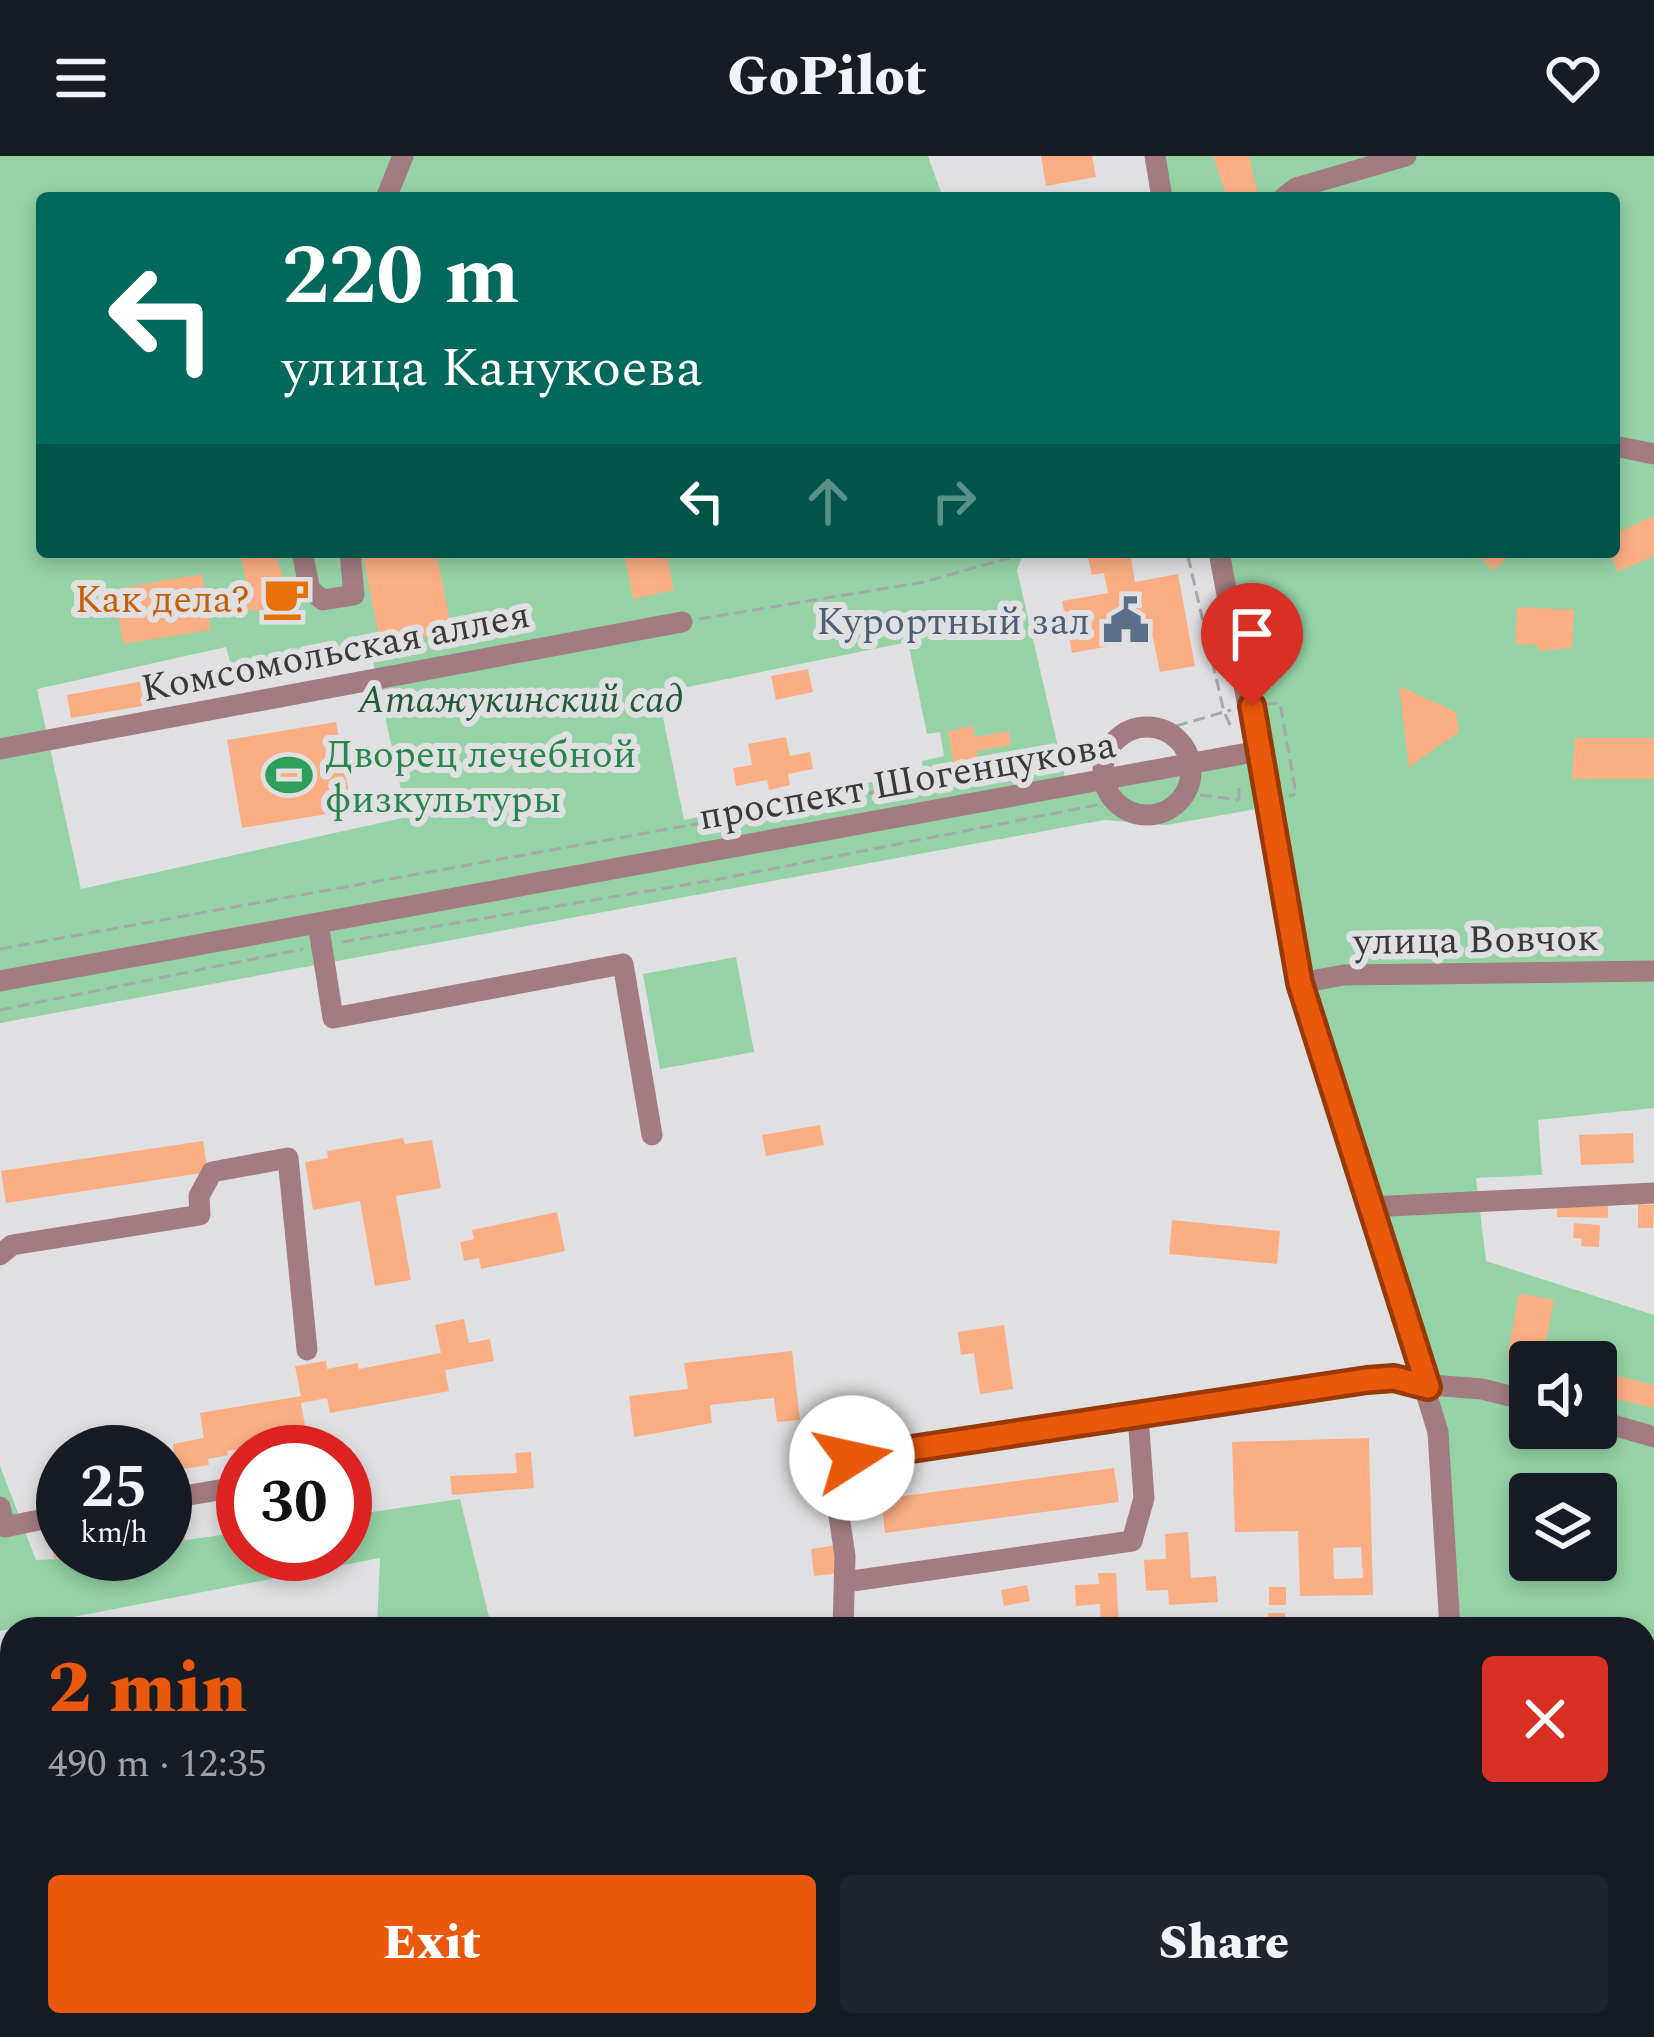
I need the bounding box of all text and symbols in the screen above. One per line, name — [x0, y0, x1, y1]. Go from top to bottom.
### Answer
text: GoPilot — [728, 37, 927, 119]
icon: menu — [48, 45, 114, 111]
icon: heart — [1540, 45, 1606, 111]
text: 220 m — [282, 213, 520, 341]
icon: left — [84, 240, 240, 396]
text: улица Канукоева — [282, 328, 703, 410]
icon: left — [669, 468, 735, 534]
icon: ahead — [795, 468, 861, 534]
icon: right — [921, 468, 987, 534]
place label: Как дела? — [74, 571, 250, 630]
cafe icon: Как дела? — [261, 573, 311, 623]
pin — [1201, 583, 1303, 706]
street label: Комсомольская аллея — [136, 586, 535, 719]
place label: Курортный зал — [816, 593, 1090, 652]
public building icon: Курортный зал — [1101, 595, 1151, 645]
icon: arrive — [1219, 601, 1285, 667]
park label: Атажукинский сад — [357, 671, 684, 730]
street label: проспект Шогенцукова — [694, 716, 1121, 847]
place label: Дворец лечебной физкультуры — [325, 726, 636, 830]
sports icon: Дворец лечебной физкультуры — [264, 750, 314, 800]
street label: улица Вовчок — [1352, 909, 1599, 972]
map controls — [1509, 1341, 1617, 1581]
button: sound — [1509, 1341, 1617, 1449]
position arrow — [789, 1395, 915, 1521]
speed limit sign: 30 — [216, 1425, 372, 1581]
text: 25 — [80, 1442, 148, 1534]
button: layers — [1509, 1473, 1617, 1581]
text: km/h — [80, 1510, 148, 1556]
text: 2 min — [48, 1635, 247, 1744]
button: close — [1482, 1656, 1608, 1782]
text: 490 m · 12:35 — [48, 1735, 267, 1794]
button: Exit — [48, 1875, 816, 2013]
button: Share — [840, 1875, 1608, 2013]

